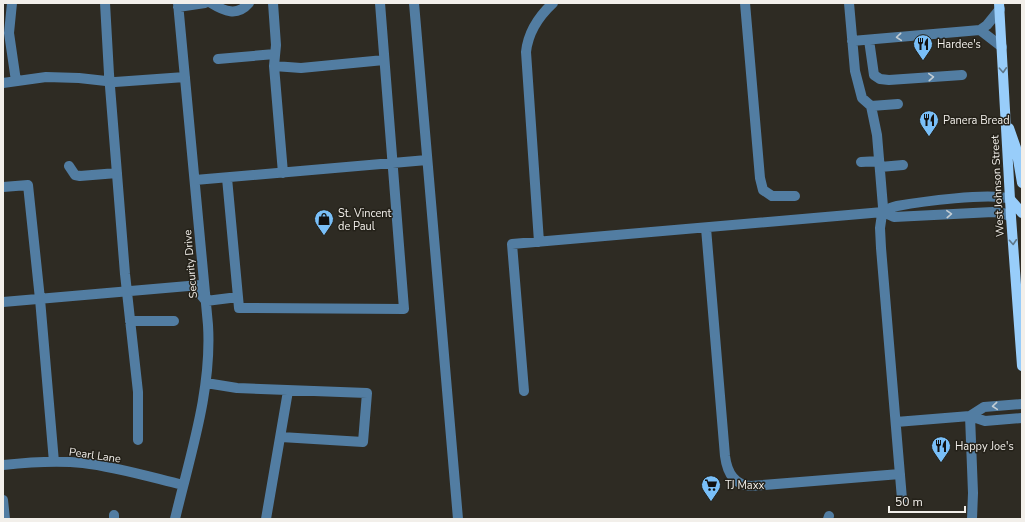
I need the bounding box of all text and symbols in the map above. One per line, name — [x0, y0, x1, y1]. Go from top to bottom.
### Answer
one-way arrow — [896, 33, 902, 42]
restaurant icon: Hardee's — [912, 33, 934, 61]
place label: Hardee's — [937, 37, 981, 52]
one-way arrow — [999, 67, 1007, 73]
one-way arrow — [928, 72, 934, 81]
restaurant icon: Panera Bread — [918, 109, 940, 137]
place label: Panera Bread — [943, 113, 1010, 128]
street label: West Johnson Street — [987, 135, 1008, 237]
place label: St. Vincent de Paul — [338, 206, 392, 234]
shop icon: St. Vincent de Paul — [313, 208, 335, 236]
one-way arrow — [946, 210, 952, 218]
street label: Security Drive — [180, 229, 201, 299]
one-way arrow — [1008, 239, 1017, 245]
one-way arrow — [992, 402, 998, 411]
restaurant icon: Happy Joe's — [930, 435, 952, 463]
place label: Happy Joe's — [955, 439, 1014, 454]
street label: Pearl Lane — [68, 444, 122, 467]
supermarket icon: TJ Maxx — [700, 474, 722, 502]
place label: TJ Maxx — [725, 478, 764, 493]
scale bar — [889, 488, 965, 514]
text: 50 m — [895, 494, 923, 510]

